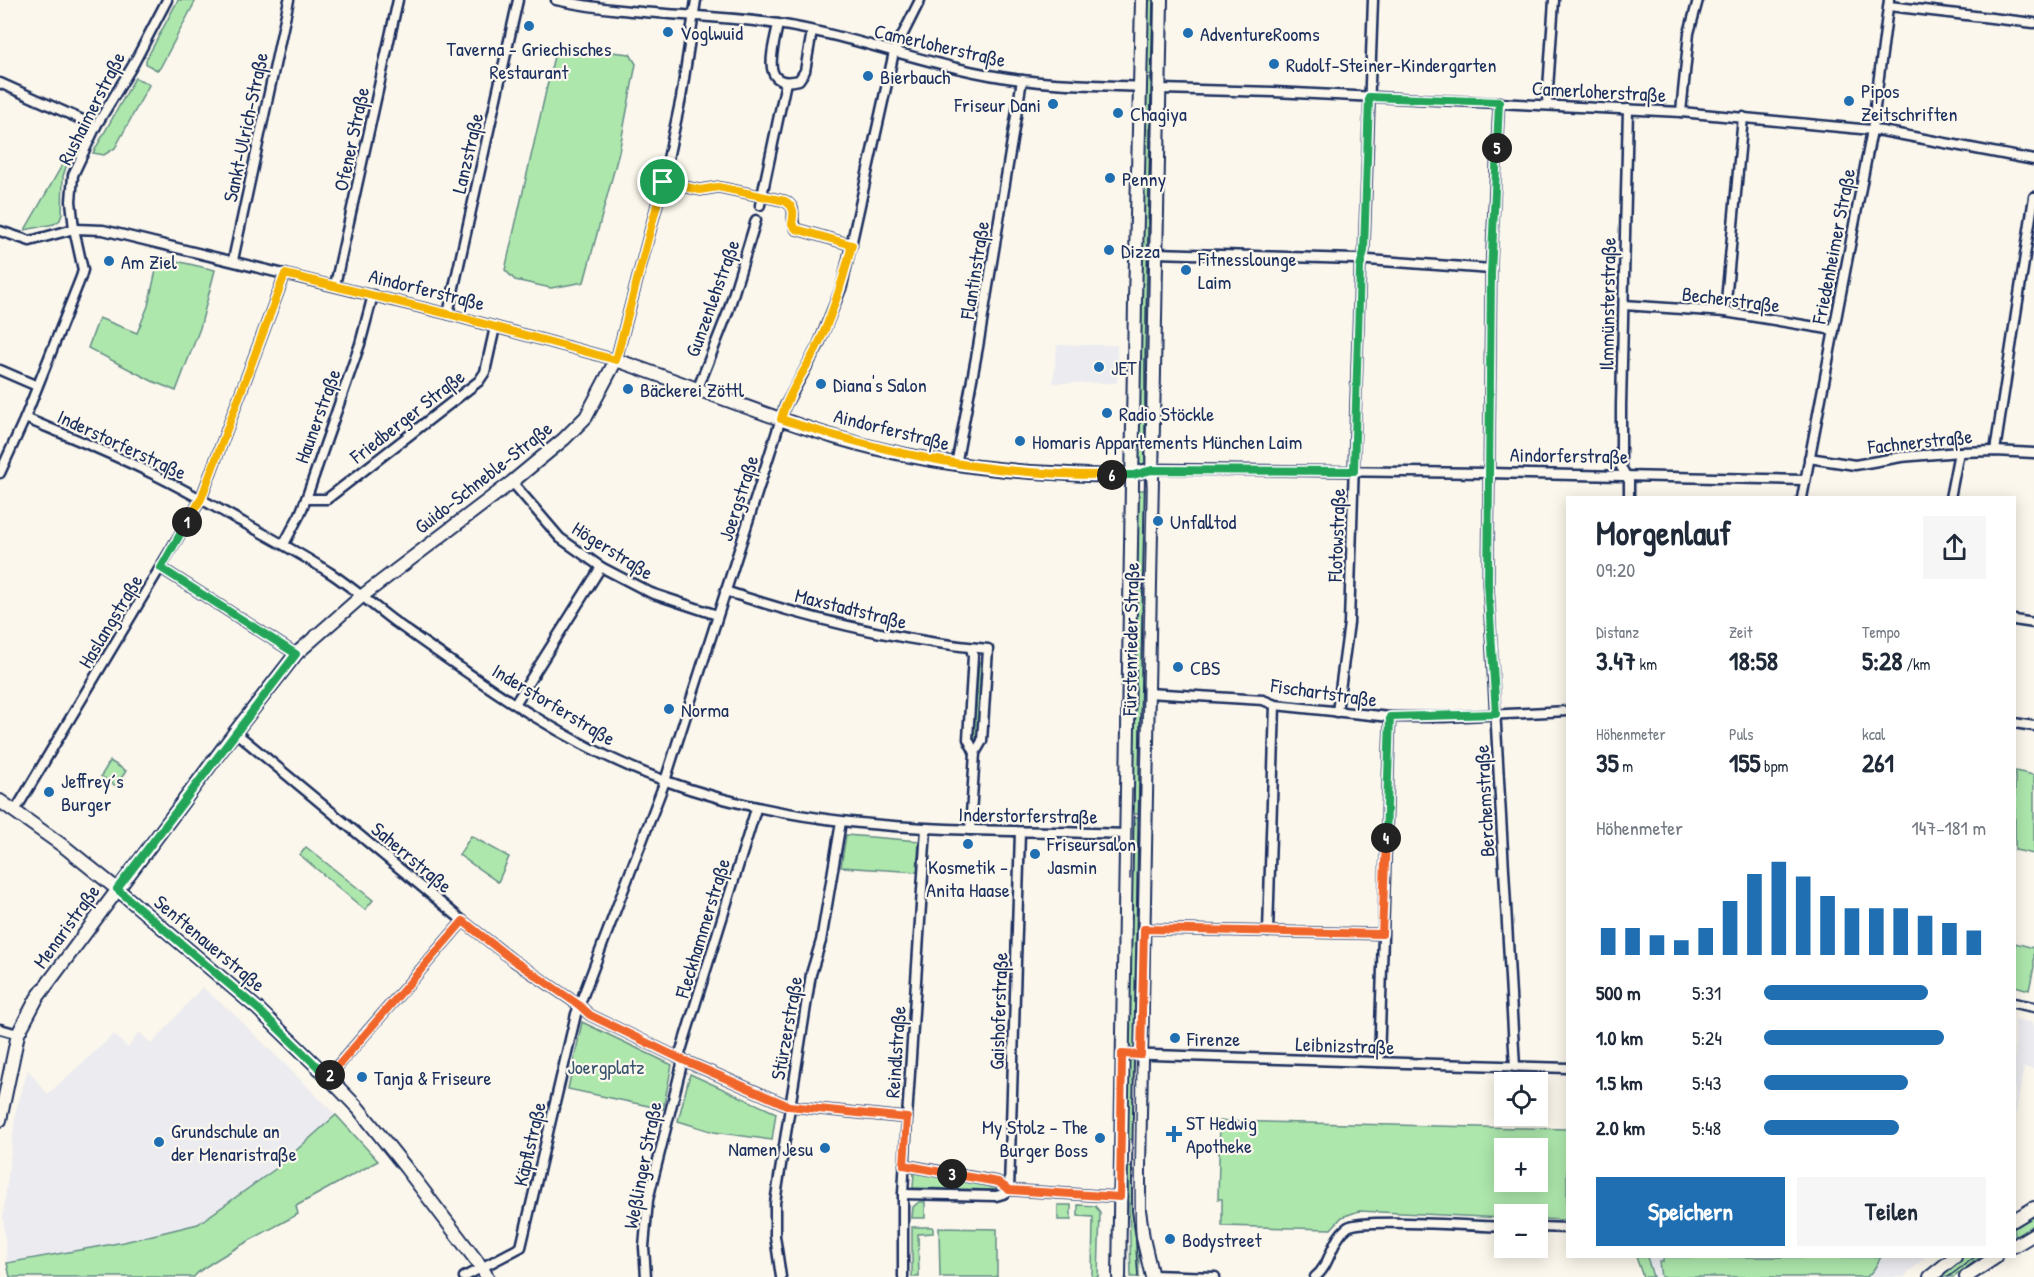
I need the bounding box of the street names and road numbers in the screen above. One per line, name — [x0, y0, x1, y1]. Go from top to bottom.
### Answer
street label: Camerloherstraße — [872, 17, 1008, 73]
street label: Rushaimerstraße — [51, 47, 131, 169]
street label: Sankt-Ulrich-Straße — [216, 50, 274, 204]
street label: Camerloherstraße — [1531, 74, 1667, 108]
street label: Ofener Straße — [327, 84, 375, 194]
street label: Lanzstraße — [445, 110, 489, 196]
street label: Friedenheimer Straße — [1805, 166, 1861, 327]
street label: Flantinstraße — [953, 219, 995, 322]
street label: Gunzenlehstraße — [678, 236, 746, 360]
street label: Ilmmünsterstraße — [1592, 237, 1622, 371]
street label: Aindorferstraße — [366, 262, 488, 316]
street label: Becherstraße — [1680, 280, 1782, 318]
street label: Friedberger Straße — [343, 363, 470, 470]
street label: Haunerstraße — [287, 365, 347, 467]
street label: Inderstorferstraße — [53, 402, 191, 486]
street label: Aindorferstraße — [831, 402, 953, 456]
street label: Guido-Schneble-Straße — [408, 415, 558, 539]
street label: Fachnerstraße — [1865, 422, 1974, 460]
street label: Aindorferstraße — [1510, 440, 1628, 470]
street label: Joergstraße — [711, 452, 765, 544]
street label: Flotowstraße — [1321, 488, 1351, 583]
street label: Högerstraße — [567, 515, 659, 585]
street label: Fürstenrieder Straße — [1115, 562, 1145, 717]
street label: Haslangstraße — [71, 569, 149, 673]
street label: Maxstadtstraße — [792, 581, 910, 635]
street label: Inderstorferstraße — [487, 657, 621, 751]
street label: Fischartstraße — [1268, 671, 1379, 713]
street label: Berchemstraße — [1468, 744, 1500, 858]
street label: Inderstorferstraße — [958, 800, 1098, 830]
street label: Saherrstraße — [366, 815, 458, 899]
street label: Fleckhammerstraße — [668, 855, 736, 1002]
street label: Menaristraße — [26, 879, 106, 973]
street label: Senftenauerstraße — [149, 888, 271, 998]
street label: Gaishoferstraße — [982, 952, 1014, 1070]
street label: Stürzerstraße — [764, 974, 808, 1082]
street label: Reindlstraße — [878, 1005, 912, 1099]
street label: Leibnizstraße — [1295, 1030, 1395, 1060]
street label: Käpflstraße — [506, 1099, 552, 1189]
street label: Weßlinger Straße — [616, 1099, 668, 1231]

